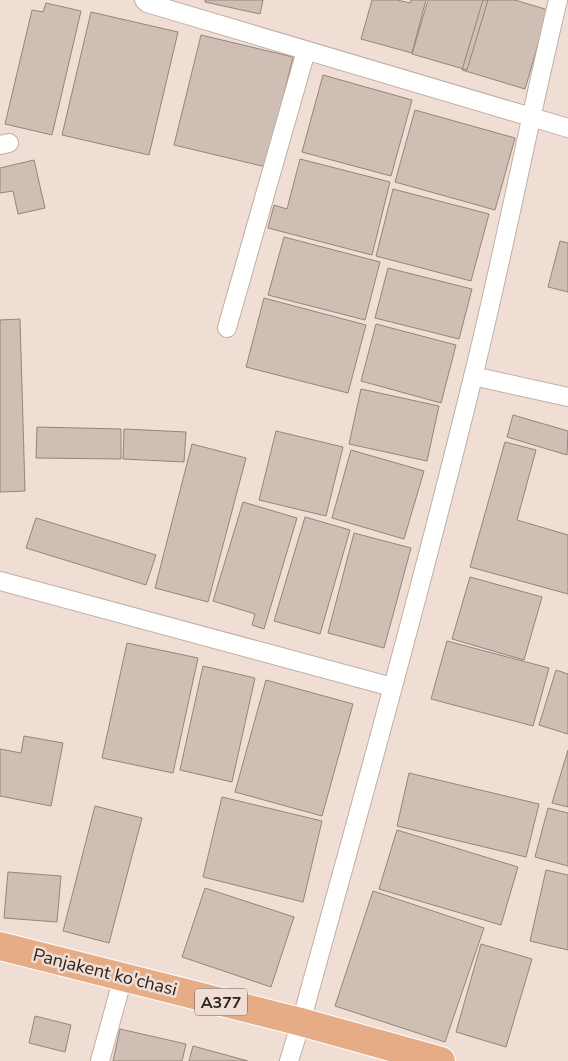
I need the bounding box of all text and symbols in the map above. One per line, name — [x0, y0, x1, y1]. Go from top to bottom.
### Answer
street label: Panjakent ko'chasi — [30, 942, 180, 1002]
road number: A377 — [195, 989, 247, 1016]

